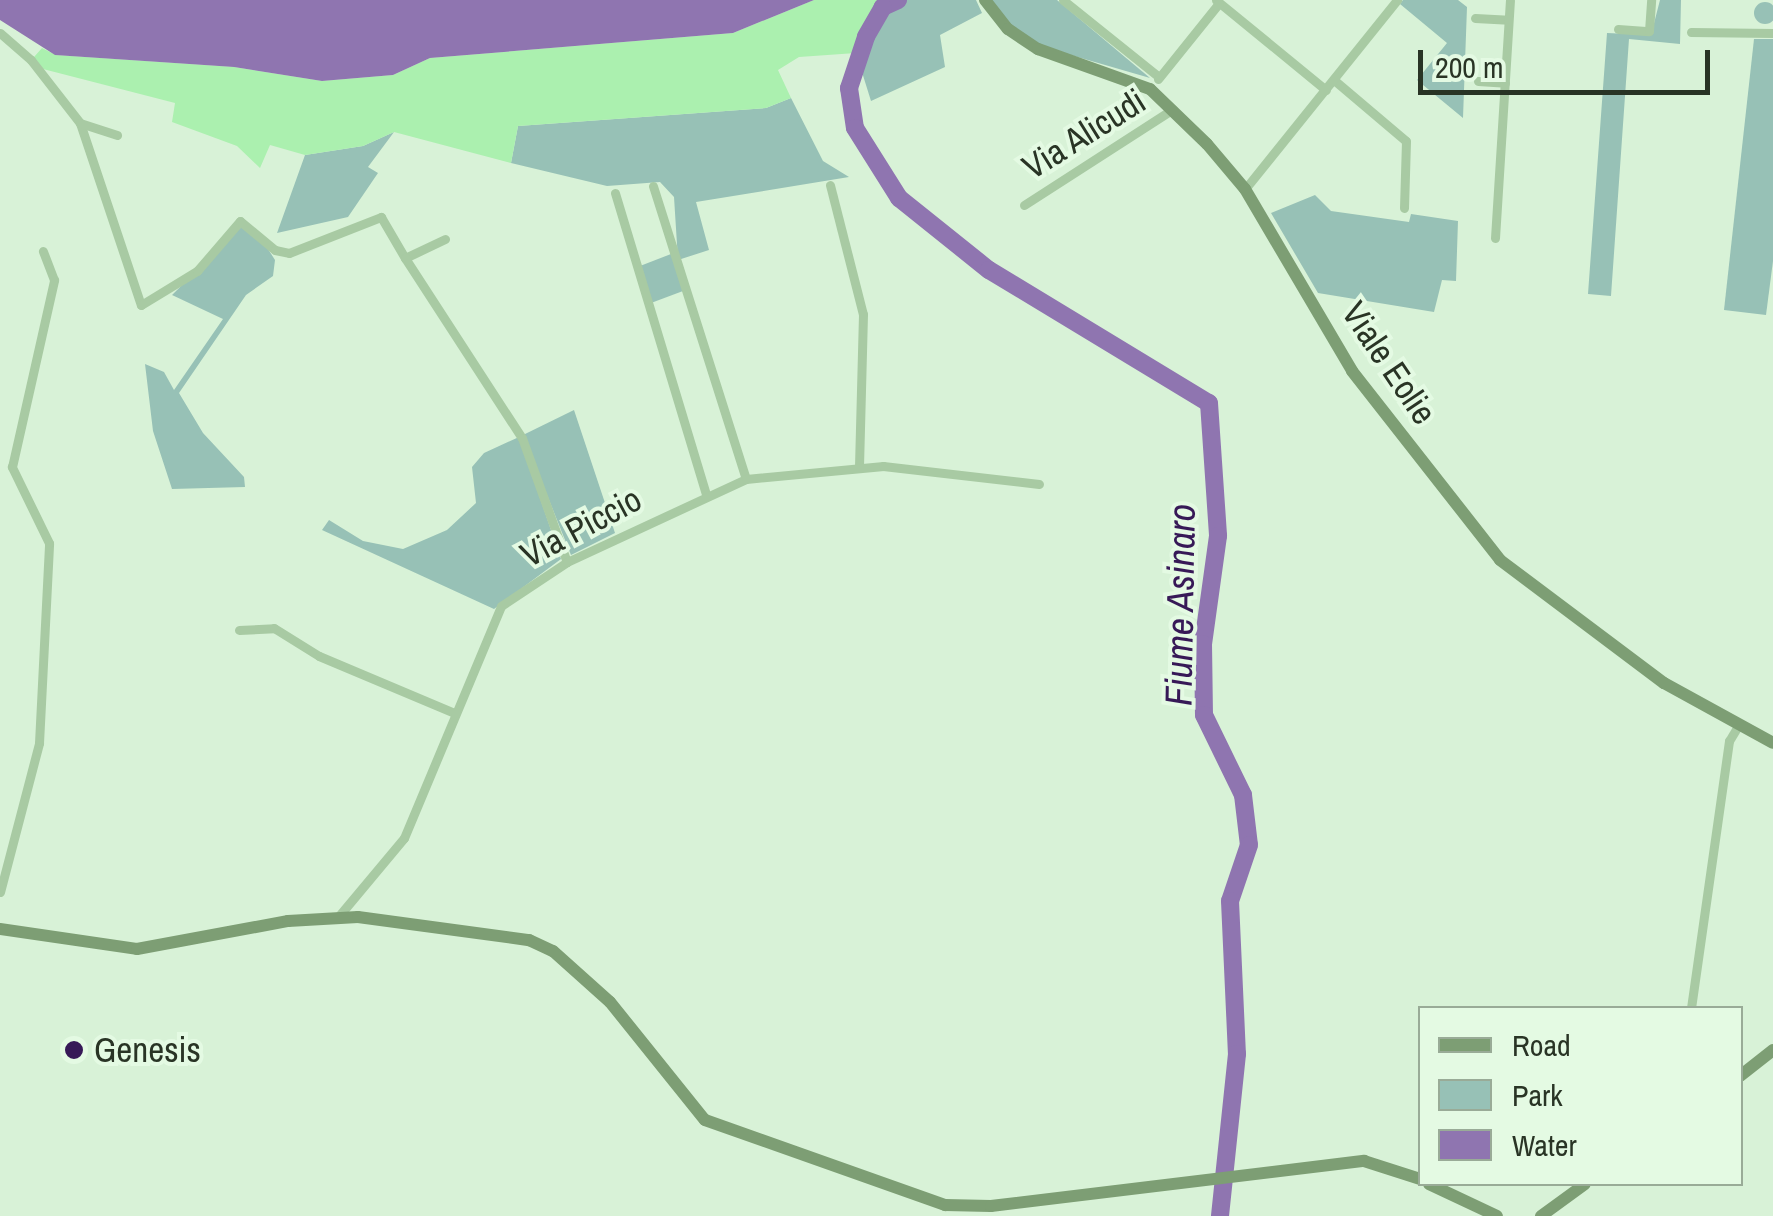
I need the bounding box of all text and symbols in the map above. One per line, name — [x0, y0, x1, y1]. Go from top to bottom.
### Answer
scale bar — [1423, 30, 1716, 92]
text: 200 m — [1435, 47, 1503, 87]
street label: Via Alicudi — [1014, 80, 1154, 188]
street label: Viale Eolie — [1333, 294, 1445, 432]
street label: Via Piccio — [514, 478, 648, 576]
water label: Fiume Asinaro — [1155, 502, 1205, 708]
legend — [1418, 1006, 1743, 1186]
text: Road — [1512, 1025, 1571, 1065]
place label: Genesis — [94, 1029, 201, 1071]
marker: Genesis — [63, 1039, 85, 1061]
text: Park — [1512, 1075, 1563, 1115]
text: Water — [1512, 1125, 1577, 1165]

